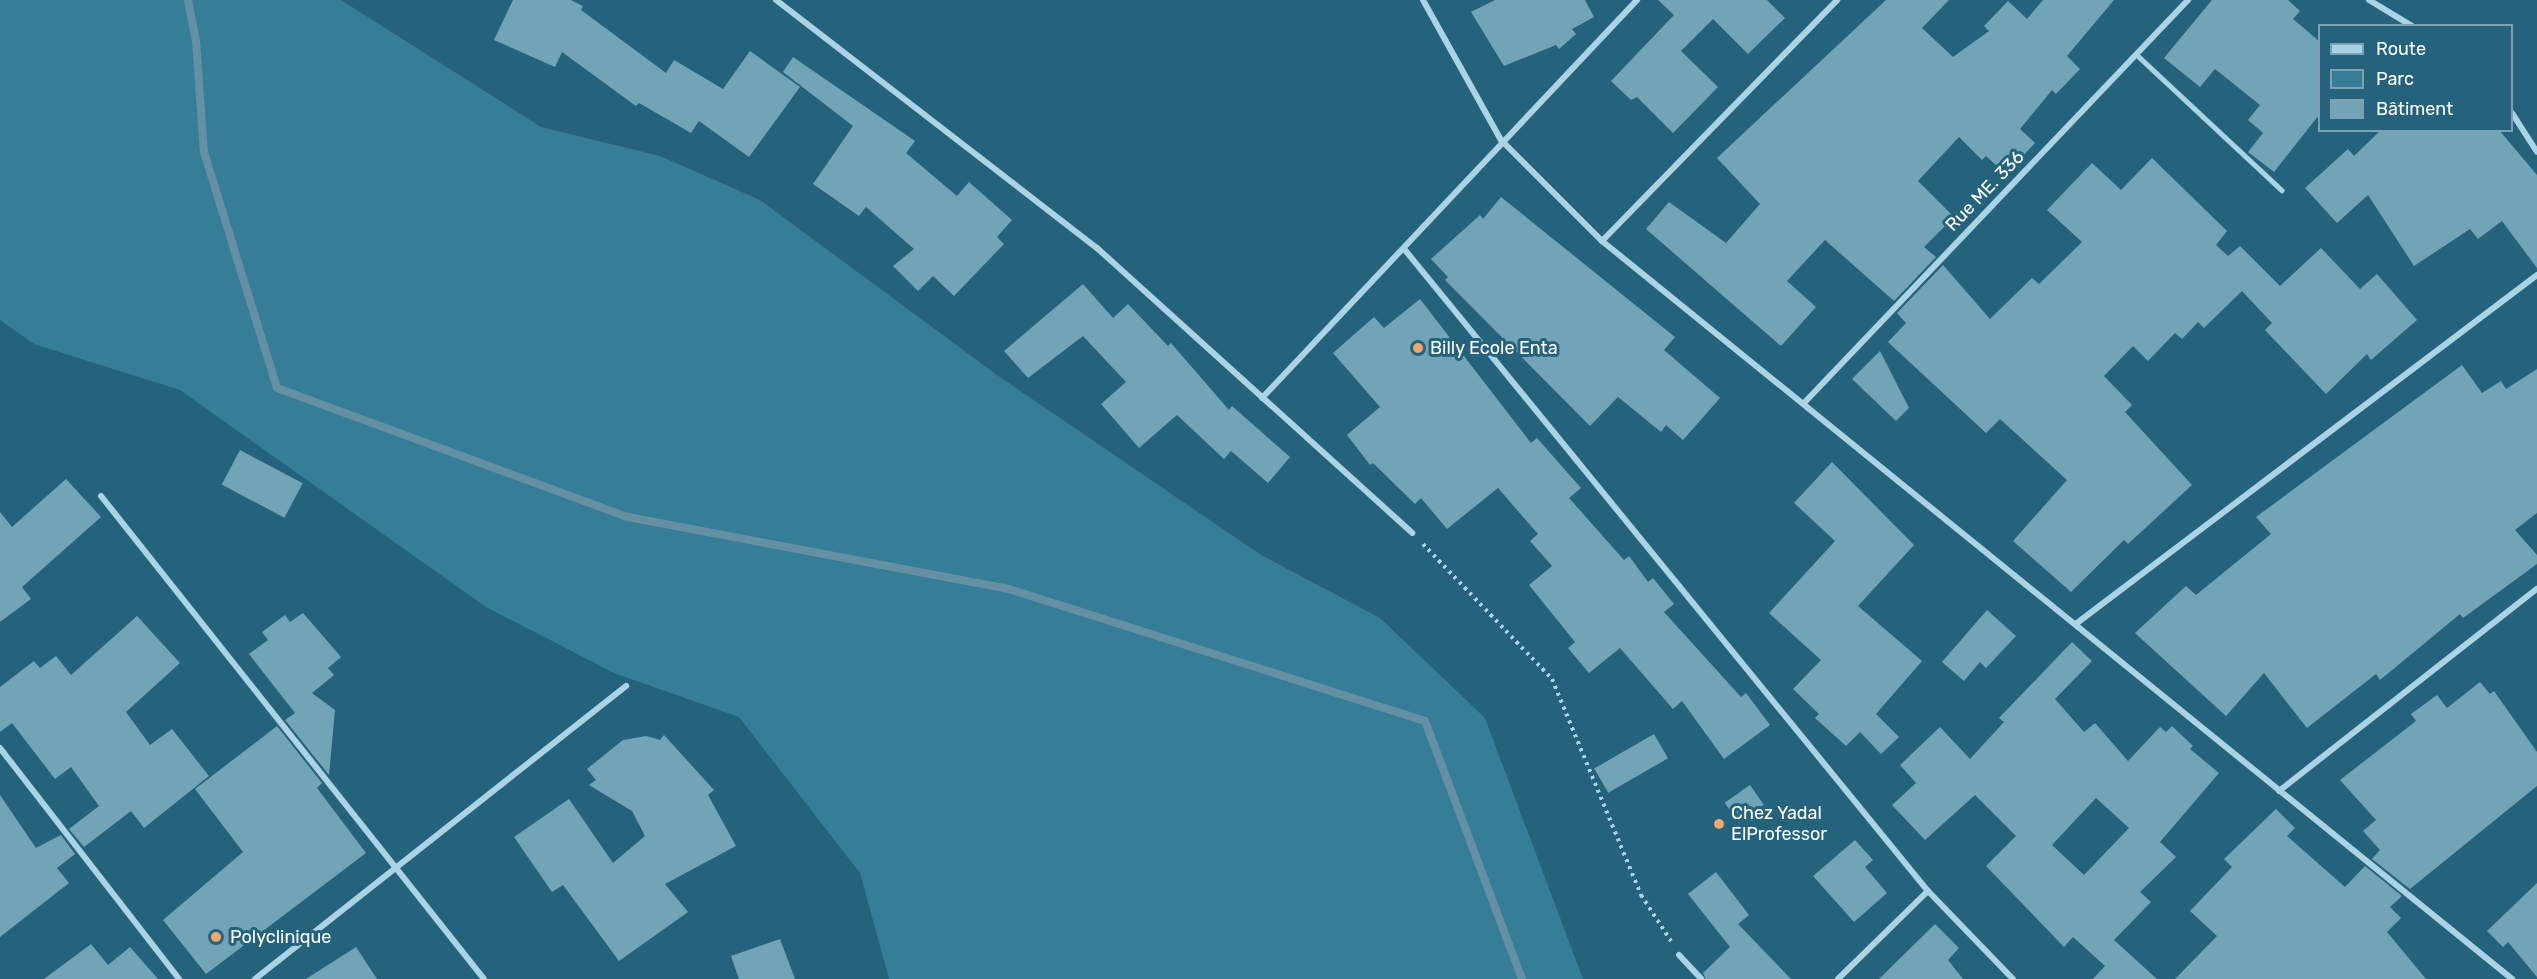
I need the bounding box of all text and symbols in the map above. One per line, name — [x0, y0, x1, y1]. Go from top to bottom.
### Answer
legend — [2318, 24, 2513, 132]
text: Route — [2376, 38, 2426, 60]
text: Parc — [2376, 68, 2414, 90]
text: Bâtiment — [2376, 98, 2453, 120]
street label: Rue ME. 336 — [1941, 146, 2029, 236]
place label: Billy Ecole Enta — [1430, 337, 1558, 359]
marker: Billy Ecole Enta — [1411, 341, 1425, 355]
place label: Chez Yadal ElProfessor — [1731, 803, 1827, 846]
marker: Chez Yadal ElProfessor — [1712, 817, 1726, 831]
place label: Polyclinique — [230, 926, 331, 948]
marker: Polyclinique — [207, 928, 225, 946]

